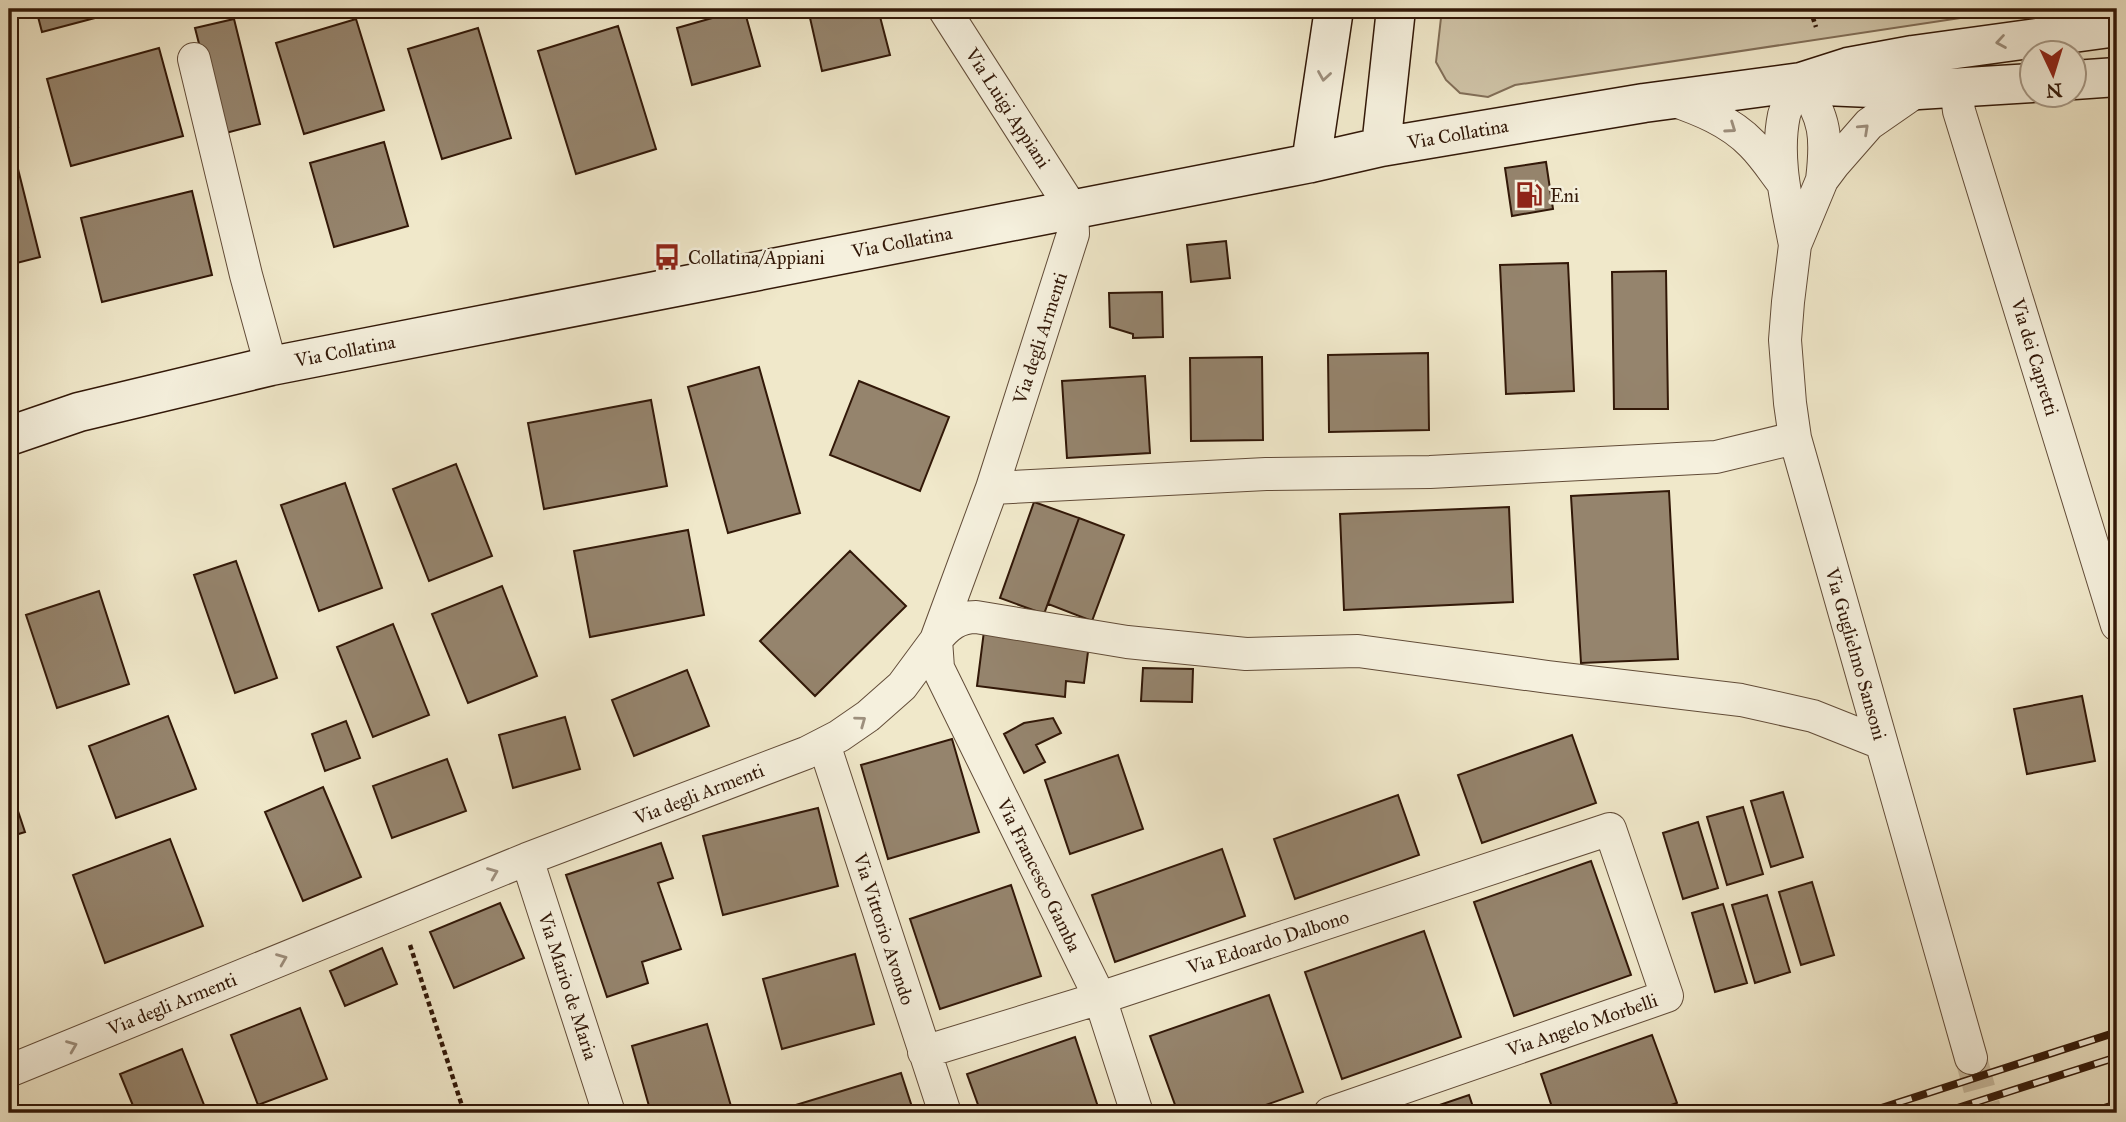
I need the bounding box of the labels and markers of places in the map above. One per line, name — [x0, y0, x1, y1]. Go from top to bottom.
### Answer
fuel station icon: Eni — [1514, 180, 1544, 210]
place label: Eni — [1550, 184, 1579, 207]
bus stop icon: Collatina/Appiani — [652, 242, 682, 272]
place label: Collatina/Appiani — [688, 246, 825, 269]

